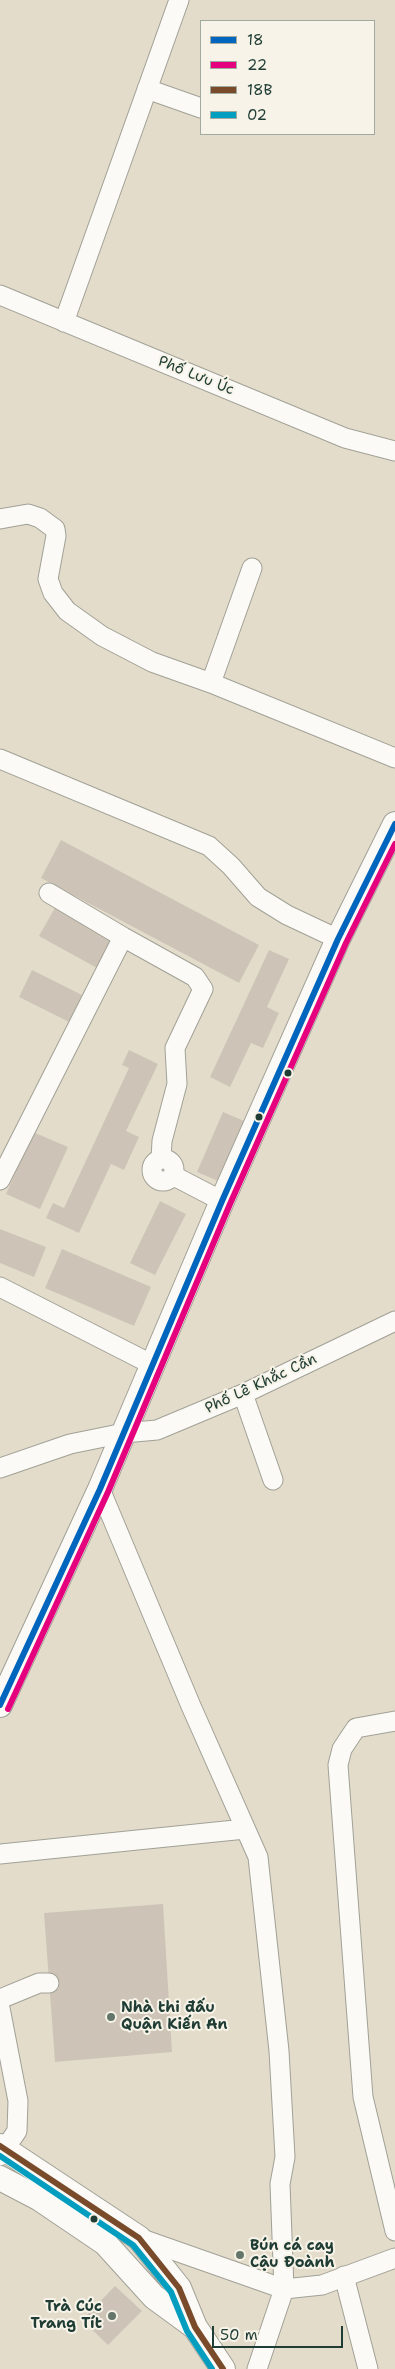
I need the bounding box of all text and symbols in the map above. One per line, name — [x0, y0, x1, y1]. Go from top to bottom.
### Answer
legend — [200, 20, 375, 135]
text: 18 — [247, 30, 264, 50]
text: 22 — [247, 55, 267, 75]
text: 18B — [247, 80, 272, 100]
text: 02 — [247, 105, 267, 125]
street label: Phố Lưu Úc — [155, 353, 237, 399]
unlabelled marker — [283, 1068, 293, 1078]
unlabelled marker — [254, 1112, 264, 1122]
street label: Phố Lê Khắc Cần — [202, 1350, 320, 1418]
place label: Nhà thi đấu Quận Kiến An — [121, 1999, 228, 2034]
marker: Nhà thi đấu Quận Kiến An — [105, 2011, 117, 2023]
unlabelled marker — [89, 2214, 99, 2224]
place label: Bún cá cay Cậu Đoành — [250, 2237, 335, 2272]
marker: Bún cá cay Cậu Đoành — [234, 2249, 246, 2261]
place label: Trà Cúc Trang Tít — [31, 2298, 102, 2333]
marker: Trà Cúc Trang Tít — [106, 2310, 118, 2322]
scale bar — [215, 2316, 346, 2348]
text: 50 m — [220, 2325, 258, 2345]

